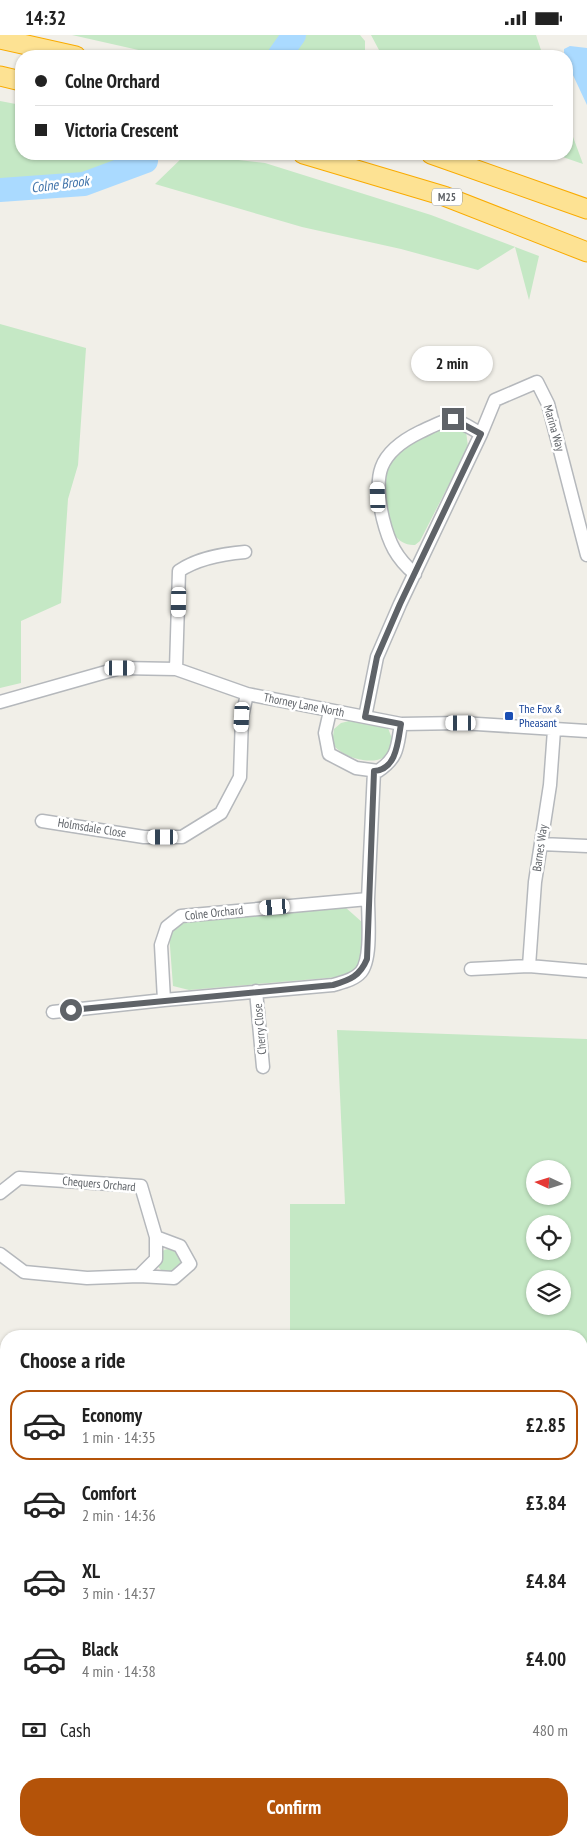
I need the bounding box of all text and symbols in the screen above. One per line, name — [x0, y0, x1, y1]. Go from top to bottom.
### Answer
text: 14:32 — [25, 6, 66, 30]
text: Colne Orchard — [65, 69, 160, 93]
text: Victoria Crescent — [65, 118, 178, 142]
water label: Colne Brook — [30, 171, 92, 196]
road number: M25 — [432, 189, 462, 205]
callout: 2 min — [412, 347, 494, 381]
text: 2 min — [436, 353, 468, 373]
street label: Marina Way — [541, 403, 568, 453]
route end — [442, 408, 464, 430]
car — [369, 482, 386, 512]
car — [171, 587, 186, 617]
car — [105, 661, 135, 676]
street label: Thorney Lane North — [262, 689, 346, 720]
place label: The Fox & Pheasant — [519, 701, 562, 730]
car — [233, 702, 250, 732]
marker: The Fox & Pheasant — [503, 710, 515, 722]
car — [446, 716, 476, 731]
street label: Holmsdale Close — [57, 815, 127, 840]
street label: Barnes Way — [529, 823, 550, 872]
car — [148, 830, 178, 845]
car — [259, 898, 290, 916]
street label: Colne Orchard — [184, 902, 244, 923]
route start — [60, 999, 82, 1021]
street label: Cherry Close — [250, 1003, 269, 1055]
north arrow — [526, 1160, 571, 1205]
map controls — [526, 1160, 571, 1315]
street label: Chequers Orchard — [62, 1173, 136, 1194]
button: locate — [526, 1215, 571, 1260]
button: layers — [526, 1270, 571, 1315]
text: Choose a ride — [20, 1346, 125, 1374]
icon: car — [22, 1403, 67, 1448]
text: Economy — [82, 1403, 142, 1427]
text: £2.85 — [526, 1413, 566, 1437]
text: 1 min · 14:35 — [82, 1427, 156, 1447]
icon: car — [22, 1481, 67, 1526]
text: Comfort — [82, 1481, 136, 1505]
text: £3.84 — [526, 1491, 566, 1515]
text: 2 min · 14:36 — [82, 1505, 156, 1525]
icon: car — [22, 1559, 67, 1604]
text: XL — [82, 1559, 100, 1583]
text: £4.84 — [526, 1569, 566, 1593]
text: 3 min · 14:37 — [82, 1583, 156, 1603]
icon: car — [22, 1637, 67, 1682]
text: Black — [82, 1637, 118, 1661]
text: £4.00 — [526, 1647, 566, 1671]
text: 4 min · 14:38 — [82, 1661, 156, 1681]
icon: cash — [20, 1716, 48, 1744]
text: Cash — [60, 1718, 91, 1742]
text: 480 m — [533, 1720, 568, 1740]
button: Confirm — [20, 1778, 568, 1836]

